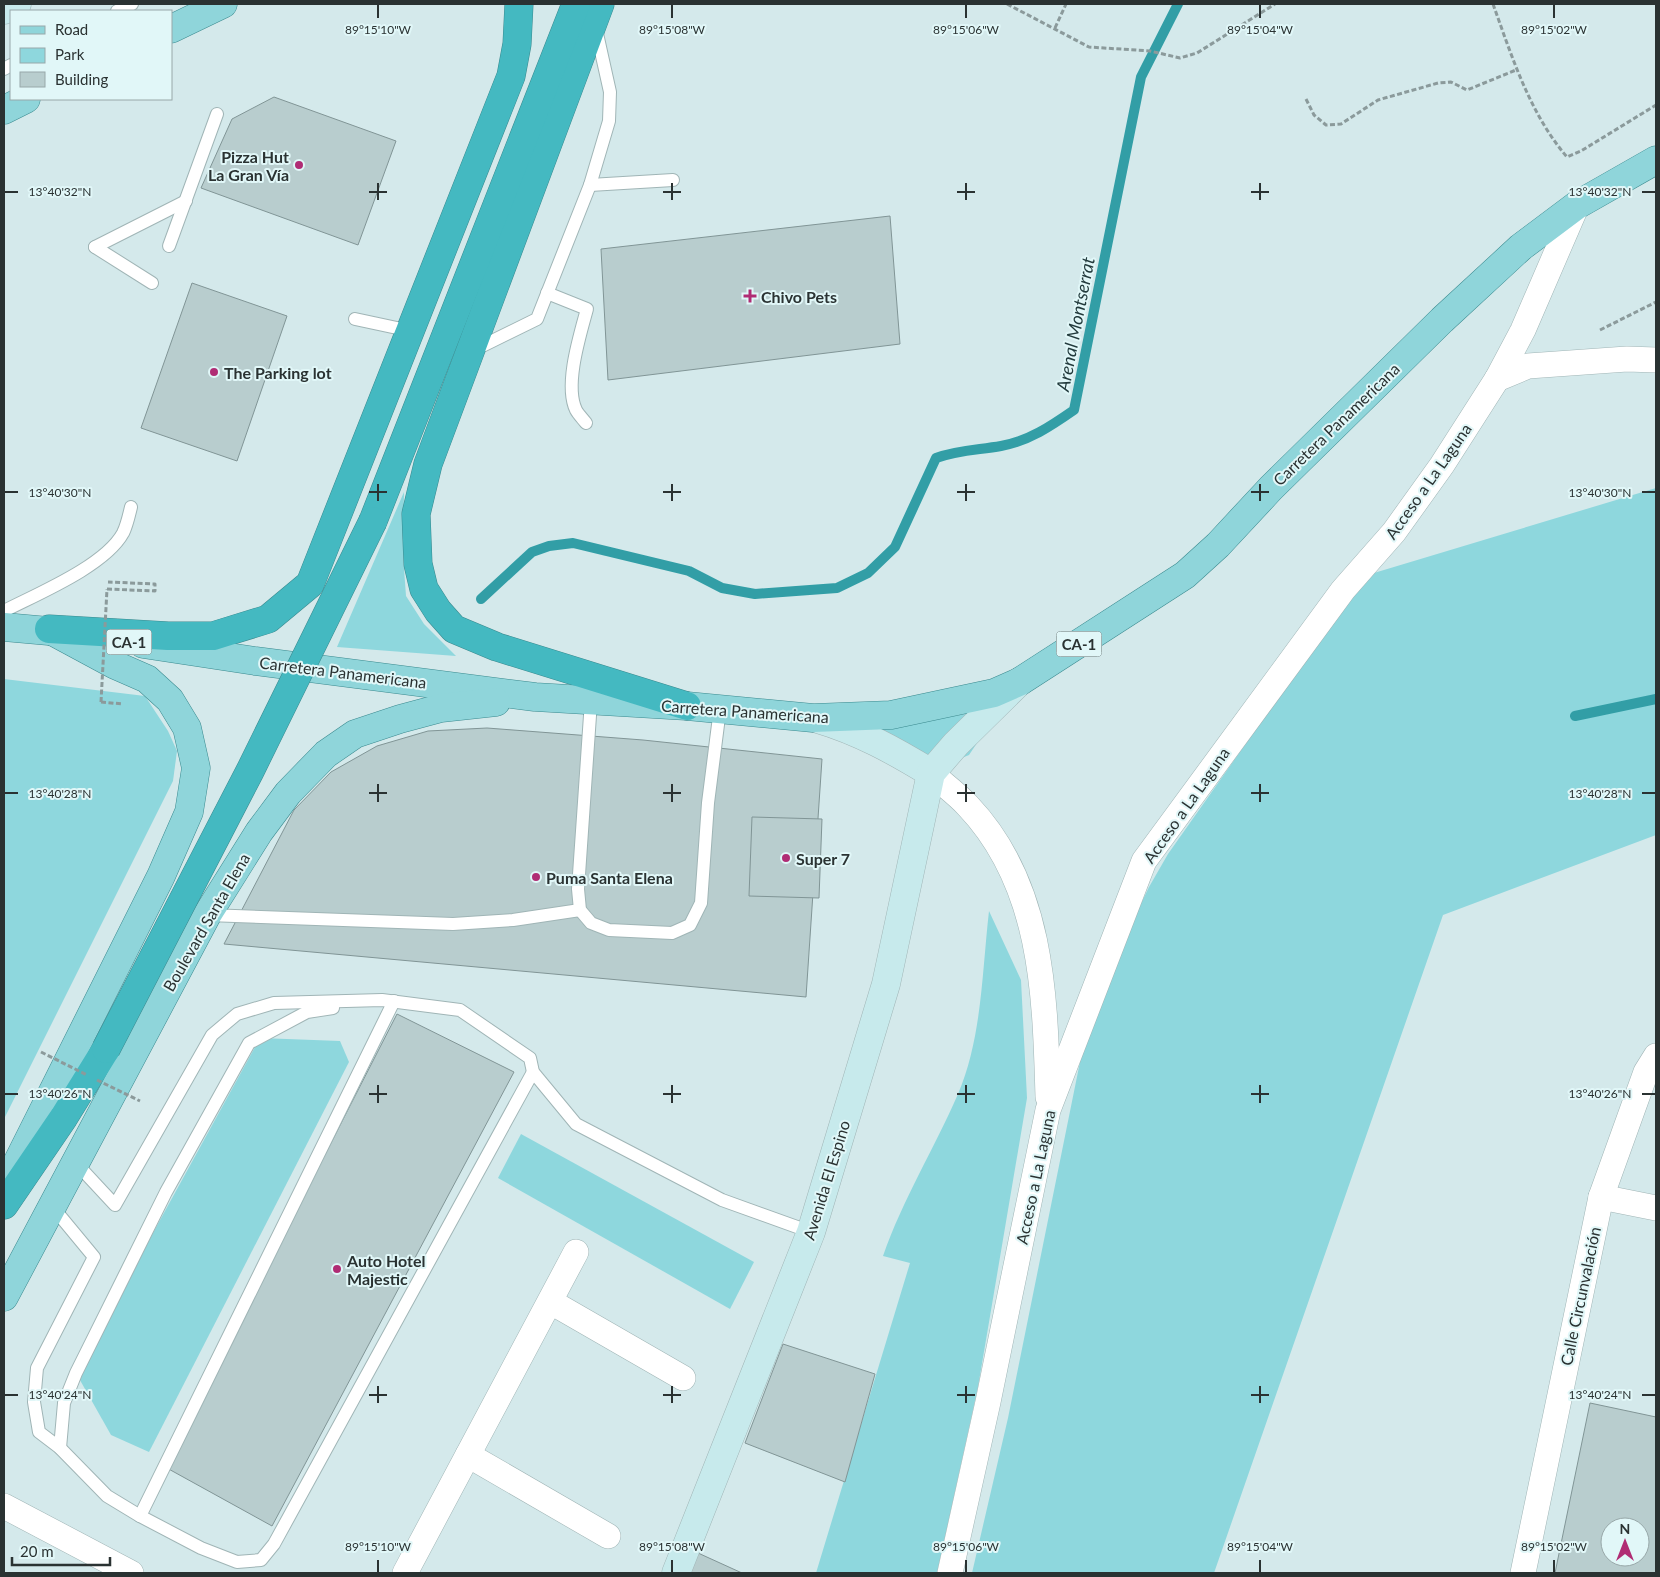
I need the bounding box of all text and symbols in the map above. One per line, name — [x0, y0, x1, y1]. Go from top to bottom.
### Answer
legend — [10, 10, 172, 100]
text: Road — [55, 20, 88, 38]
text: 89°15'10"W — [345, 22, 412, 37]
text: 89°15'08"W — [639, 22, 706, 37]
text: 89°15'06"W — [933, 22, 1000, 37]
text: 89°15'04"W — [1227, 22, 1294, 37]
text: 89°15'02"W — [1521, 22, 1588, 37]
text: Park — [55, 45, 85, 63]
text: Building — [55, 70, 108, 88]
place label: Pizza Hut La Gran Vía — [208, 147, 289, 184]
marker: Pizza Hut La Gran Vía — [293, 159, 305, 171]
text: 13°40'32"N — [29, 184, 91, 199]
text: 13°40'32"N — [1569, 184, 1631, 199]
water label: Arenal Montserrat — [1051, 254, 1099, 394]
place label: Chivo Pets — [761, 287, 837, 306]
marker: Chivo Pets — [743, 289, 757, 303]
street label: Carretera Panamericana — [1269, 359, 1403, 489]
place label: The Parking lot — [224, 363, 332, 382]
marker: The Parking lot — [208, 366, 220, 378]
street label: Acceso a La Laguna — [1381, 420, 1475, 542]
text: 13°40'30"N — [29, 485, 91, 500]
text: 13°40'30"N — [1569, 485, 1631, 500]
road number: CA-1 — [106, 630, 152, 654]
road number: CA-1 — [1056, 632, 1102, 656]
street label: Carretera Panamericana — [258, 652, 428, 692]
street label: Carretera Panamericana — [660, 696, 830, 726]
street label: Acceso a La Laguna — [1139, 744, 1233, 866]
text: 13°40'28"N — [29, 786, 91, 801]
text: 13°40'28"N — [1569, 786, 1631, 801]
place label: Super 7 — [796, 849, 850, 868]
street label: Boulevard Santa Elena — [159, 850, 253, 994]
marker: Super 7 — [780, 852, 792, 864]
place label: Puma Santa Elena — [546, 868, 673, 887]
marker: Puma Santa Elena — [530, 871, 542, 883]
text: 13°40'26"N — [29, 1086, 91, 1101]
text: 13°40'26"N — [1569, 1086, 1631, 1101]
street label: Acceso a La Laguna — [1011, 1108, 1059, 1246]
street label: Avenida El Espino — [799, 1118, 853, 1242]
street label: Calle Circunvalación — [1556, 1225, 1604, 1367]
place label: Auto Hotel Majestic — [346, 1251, 425, 1288]
marker: Auto Hotel Majestic — [331, 1263, 343, 1275]
text: 13°40'24"N — [29, 1387, 91, 1402]
text: 13°40'24"N — [1569, 1387, 1631, 1402]
north arrow — [1600, 1517, 1650, 1567]
text: N — [1620, 1520, 1630, 1537]
scale bar — [12, 1534, 110, 1566]
text: 89°15'10"W — [345, 1539, 412, 1554]
text: 89°15'08"W — [639, 1539, 706, 1554]
text: 89°15'06"W — [933, 1539, 1000, 1554]
text: 89°15'04"W — [1227, 1539, 1294, 1554]
text: 89°15'02"W — [1521, 1539, 1588, 1554]
text: 20 m — [20, 1542, 54, 1560]

